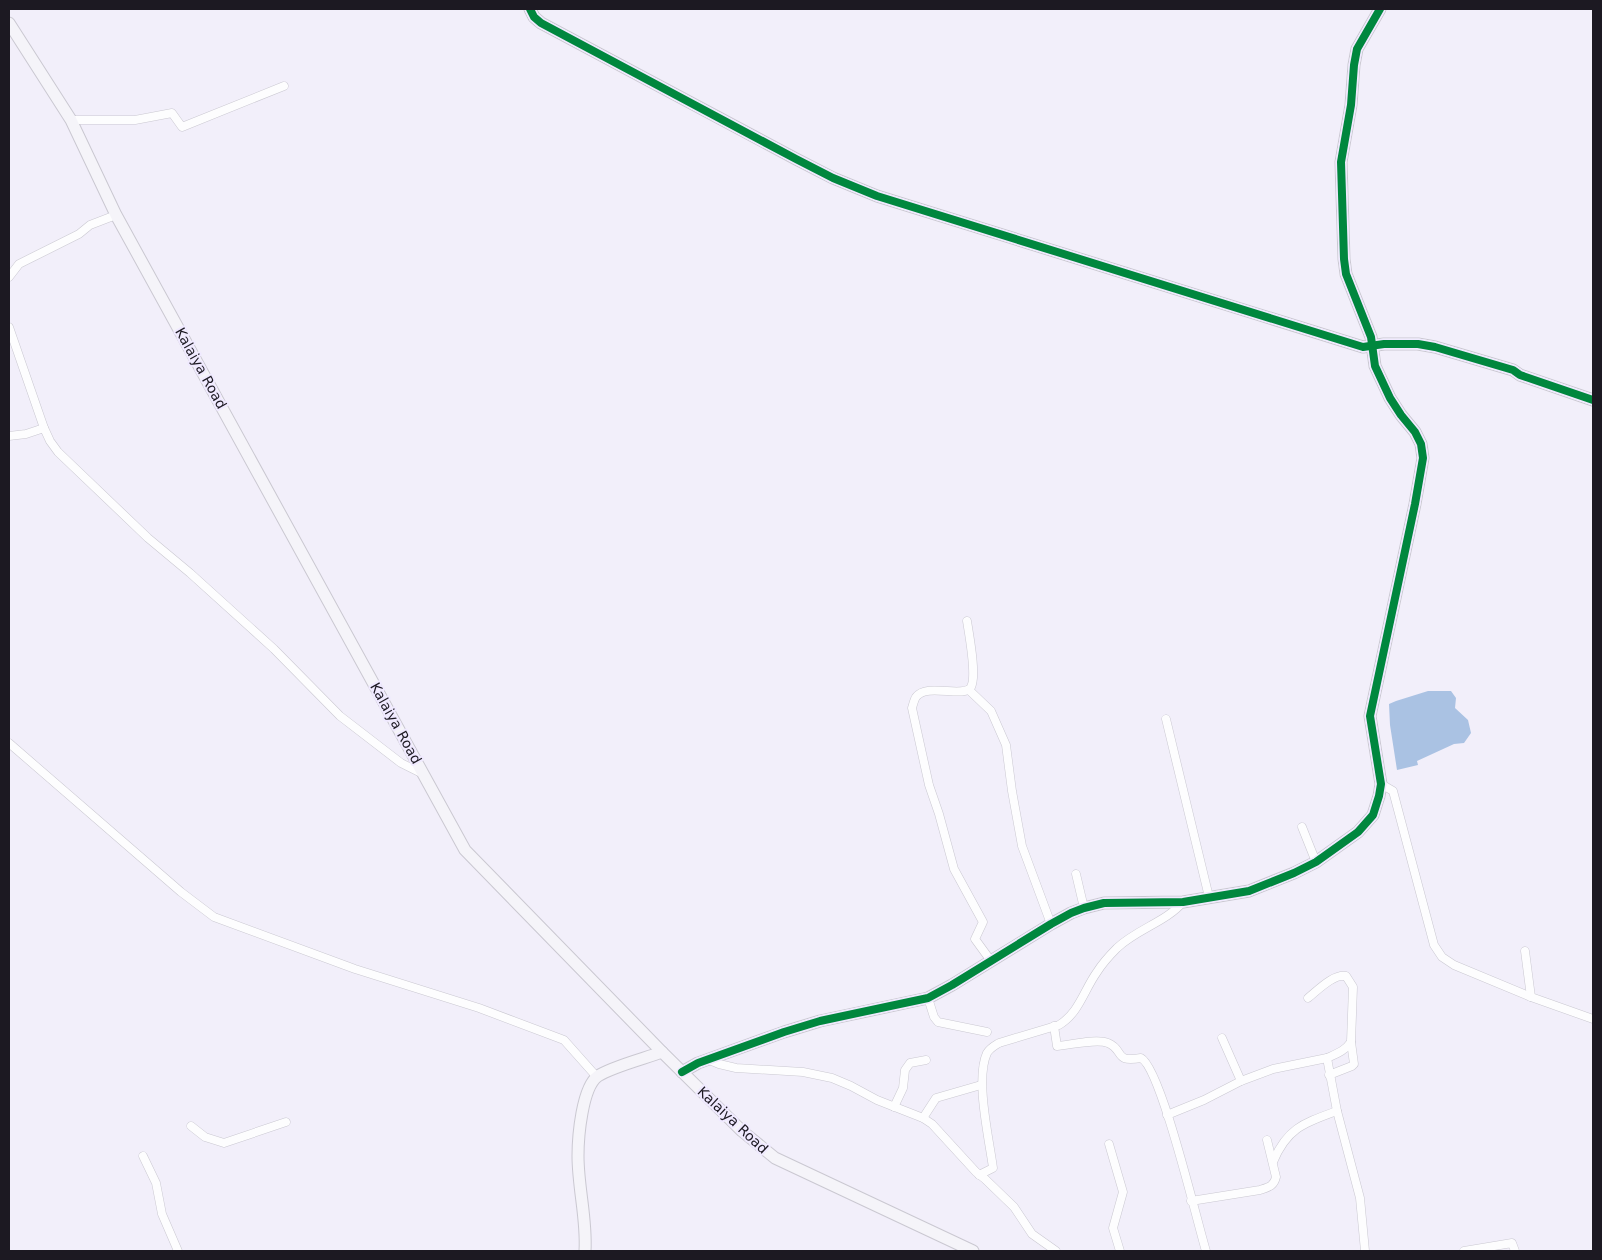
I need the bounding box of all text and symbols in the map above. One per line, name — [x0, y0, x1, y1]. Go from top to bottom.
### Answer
street label: Kalaiya Road — [172, 325, 230, 411]
street label: Kalaiya Road — [367, 680, 425, 766]
street label: Kalaiya Road — [695, 1083, 771, 1157]

